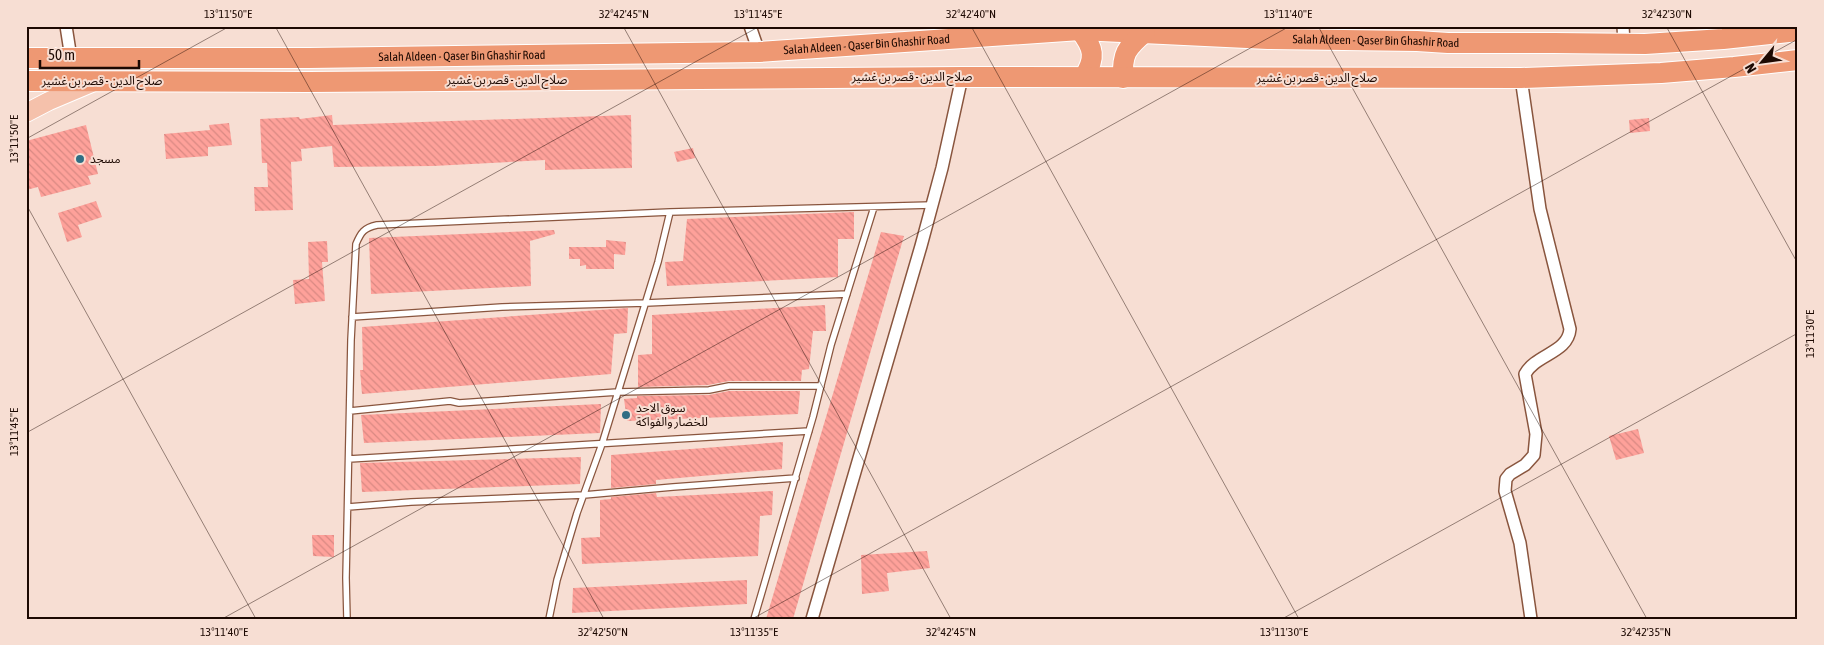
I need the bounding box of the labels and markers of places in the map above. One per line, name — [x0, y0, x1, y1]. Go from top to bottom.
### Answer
place label: مسجد — [90, 152, 121, 166]
marker: مسجد — [74, 153, 86, 165]
place label: سوق الاحد للخضار والفواكة — [636, 401, 708, 429]
marker: سوق الاحد للخضار والفواكة — [620, 409, 632, 421]

